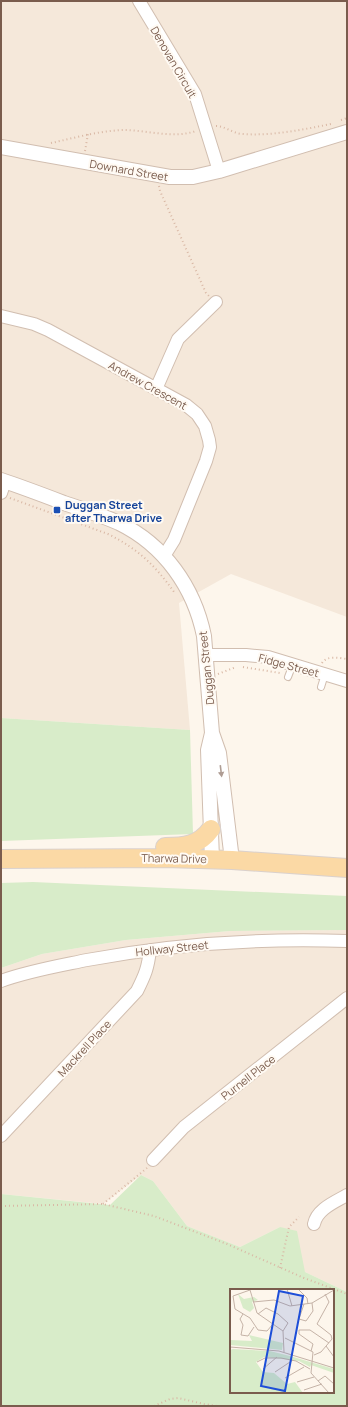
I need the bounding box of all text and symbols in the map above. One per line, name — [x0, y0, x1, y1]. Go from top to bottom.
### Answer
street label: Denovan Circuit — [147, 23, 201, 101]
street label: Downard Street — [88, 156, 170, 184]
street label: Andrew Crescent — [106, 357, 190, 413]
place label: Duggan Street after Tharwa Drive — [65, 497, 163, 525]
marker: Duggan Street after Tharwa Drive — [52, 505, 62, 515]
street label: Duggan Street — [195, 630, 217, 706]
street label: Fidge Street — [257, 650, 321, 680]
one-way arrow — [218, 765, 225, 777]
street label: Tharwa Drive — [141, 850, 207, 866]
street label: Hollway Street — [135, 937, 209, 959]
street label: Mackrell Place — [54, 1016, 114, 1080]
street label: Purnell Place — [218, 1051, 279, 1103]
inset map — [230, 1289, 334, 1393]

